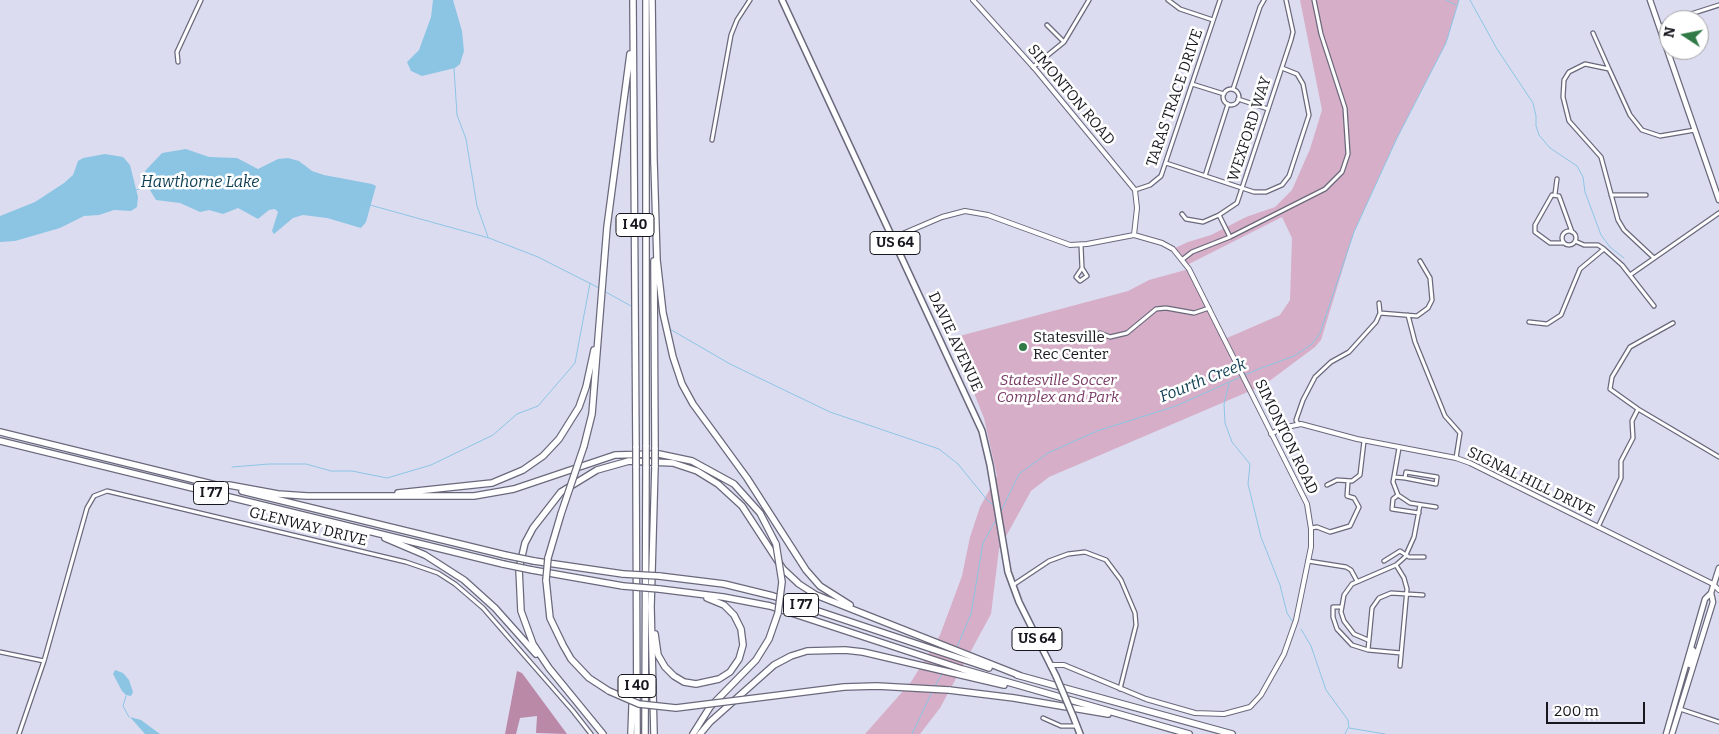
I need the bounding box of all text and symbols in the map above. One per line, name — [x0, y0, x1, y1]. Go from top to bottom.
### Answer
north arrow — [1659, 10, 1709, 60]
text: N — [1660, 25, 1679, 39]
street label: TARAS TRACE DRIVE — [1143, 27, 1207, 169]
street label: SIMONTON ROAD — [1024, 41, 1118, 149]
street label: WEXFORD WAY — [1225, 74, 1275, 184]
water label: Hawthorne Lake — [141, 173, 259, 193]
road number: I 40 — [616, 214, 654, 236]
road number: US 64 — [870, 232, 920, 254]
street label: DAVIE AVENUE — [924, 289, 986, 395]
place label: Statesville Rec Center — [1033, 329, 1108, 364]
marker: Statesville Rec Center — [1017, 341, 1029, 353]
water label: Fourth Creek — [1157, 355, 1249, 407]
park label: Statesville Soccer Complex and Park — [997, 372, 1119, 407]
street label: SIMONTON ROAD — [1250, 376, 1322, 498]
street label: SIGNAL HILL DRIVE — [1464, 443, 1598, 521]
road number: I 77 — [194, 482, 228, 504]
street label: GLENWAY DRIVE — [247, 504, 369, 550]
road number: I 77 — [784, 594, 818, 616]
road number: US 64 — [1012, 628, 1062, 650]
road number: I 40 — [618, 674, 656, 698]
scale bar — [1549, 692, 1648, 724]
text: 200 m — [1554, 702, 1599, 720]

